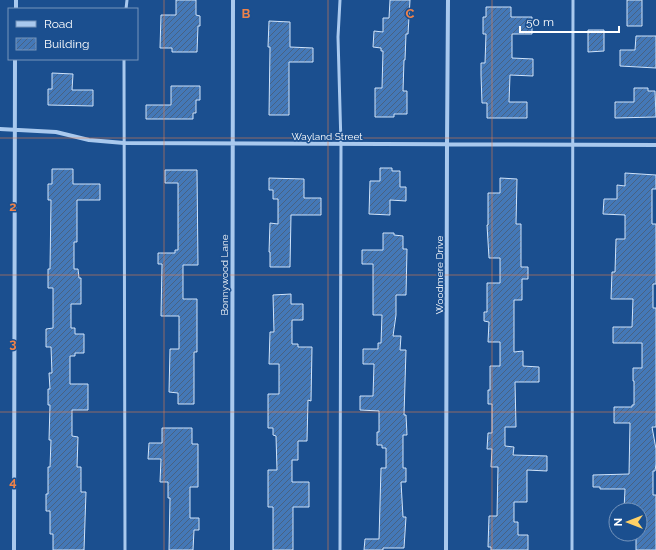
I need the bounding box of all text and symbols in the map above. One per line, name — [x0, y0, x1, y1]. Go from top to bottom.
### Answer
text: B — [242, 6, 251, 21]
text: C — [406, 6, 415, 21]
legend — [8, 8, 138, 60]
scale bar — [520, 8, 619, 34]
text: 50 m — [526, 15, 554, 29]
text: Road — [44, 17, 73, 31]
text: Building — [44, 37, 90, 51]
street label: Wayland Street — [291, 131, 363, 142]
text: 2 — [9, 199, 17, 214]
street label: Bonnywood Lane — [219, 234, 230, 316]
street label: Woodmere Drive — [434, 236, 445, 314]
text: 3 — [9, 336, 17, 351]
text: 4 — [9, 474, 17, 489]
north arrow — [608, 502, 648, 542]
text: N — [612, 518, 625, 526]

